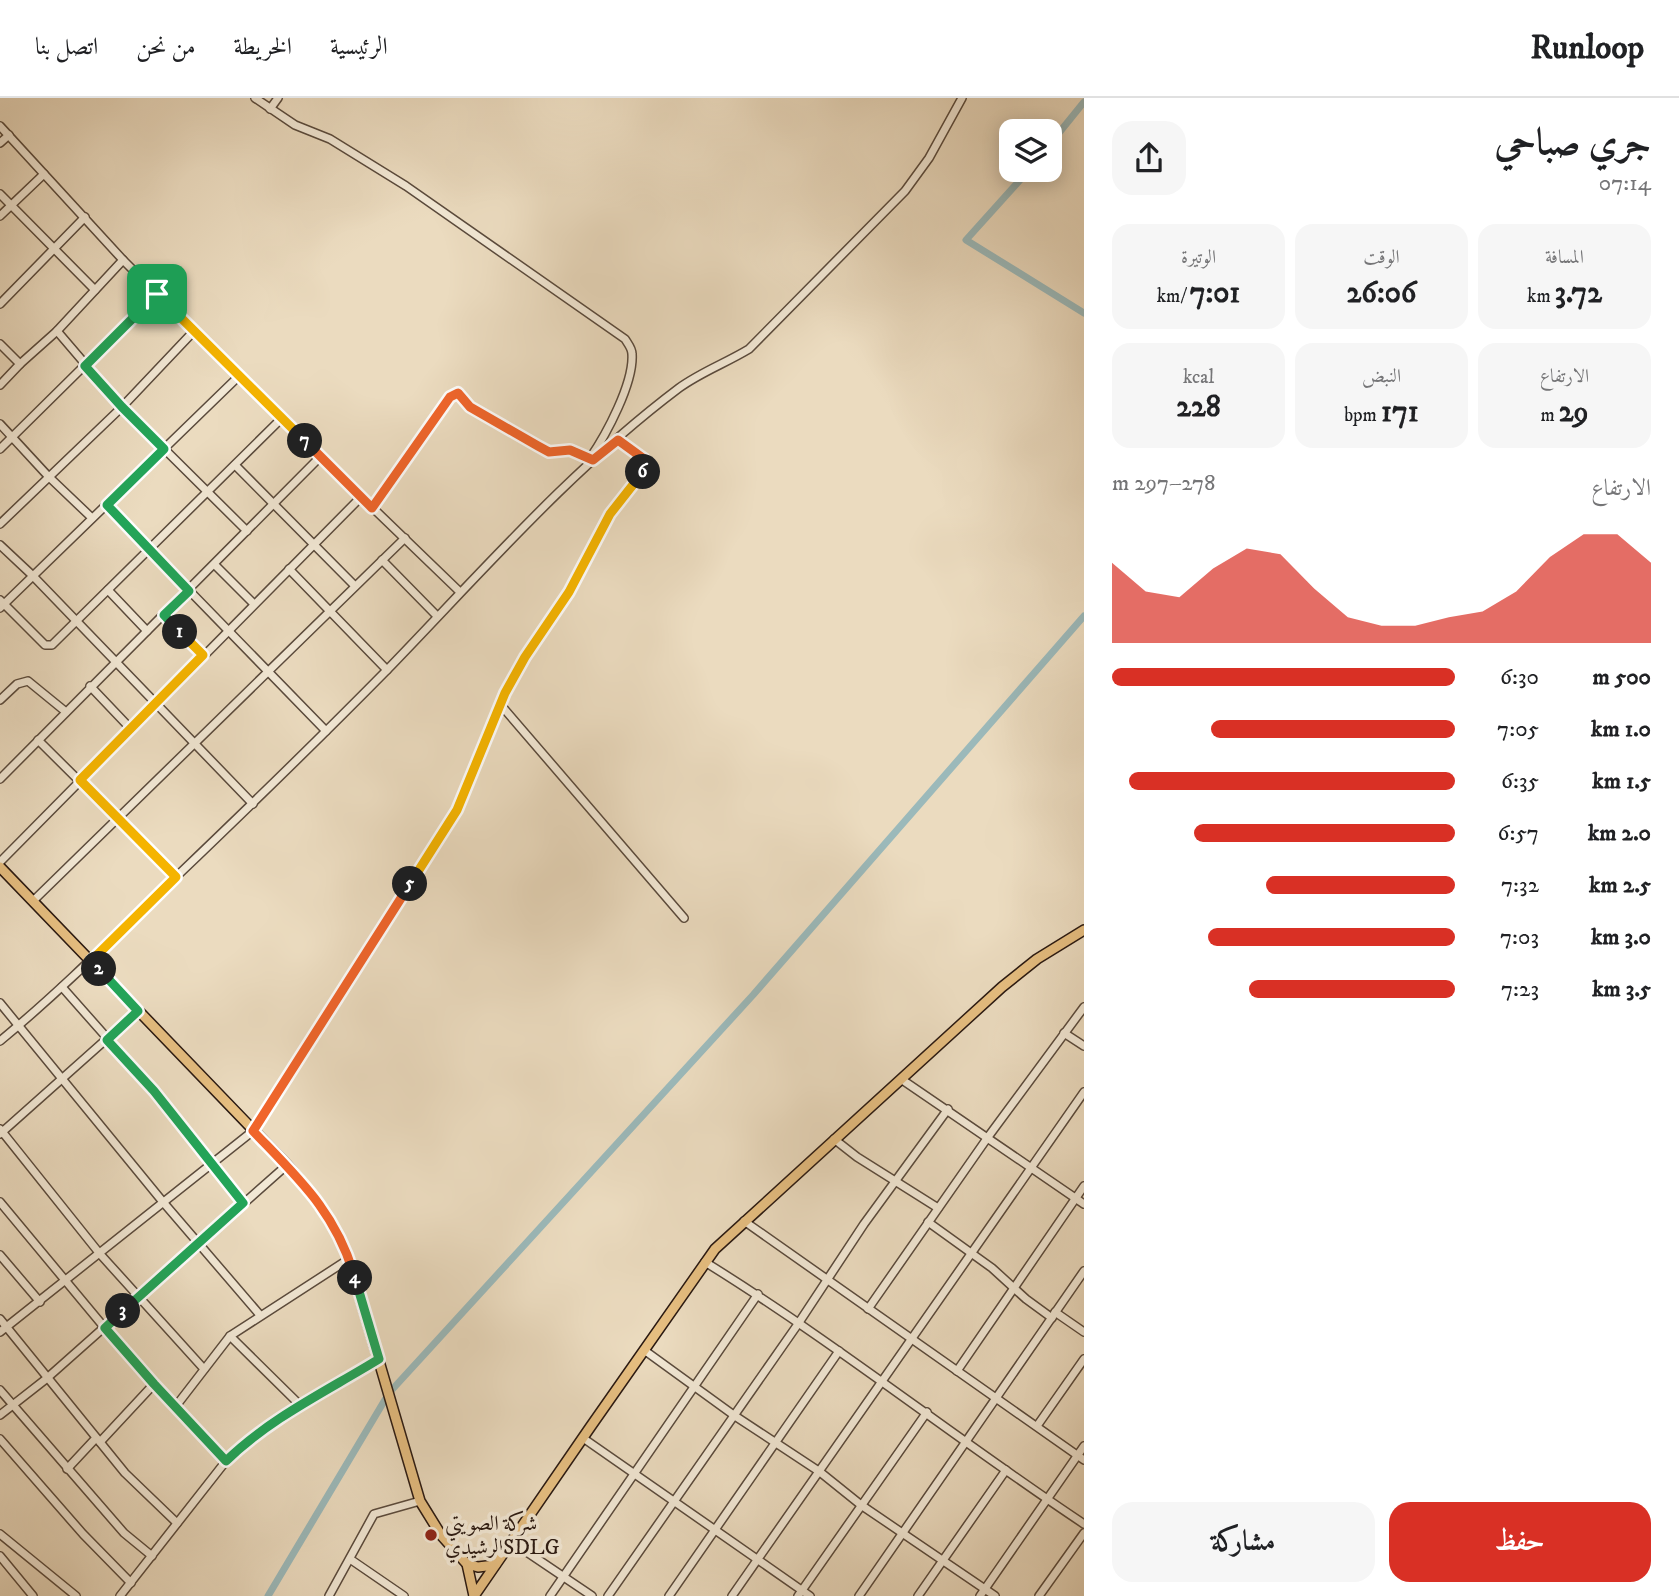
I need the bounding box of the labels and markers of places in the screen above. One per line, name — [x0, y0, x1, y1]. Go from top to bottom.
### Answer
pin — [127, 264, 187, 324]
pin: 7 — [288, 424, 322, 458]
pin: 6 — [626, 454, 660, 490]
pin: 1 — [162, 614, 198, 650]
pin: 5 — [392, 866, 428, 902]
pin: 2 — [82, 952, 116, 986]
pin: 4 — [338, 1260, 372, 1296]
pin: 3 — [106, 1294, 140, 1328]
place label: شركة الصويتي الرشيديSDLG — [445, 1510, 560, 1563]
marker: شركة الصويتي الرشيديSDLG — [423, 1527, 439, 1543]

